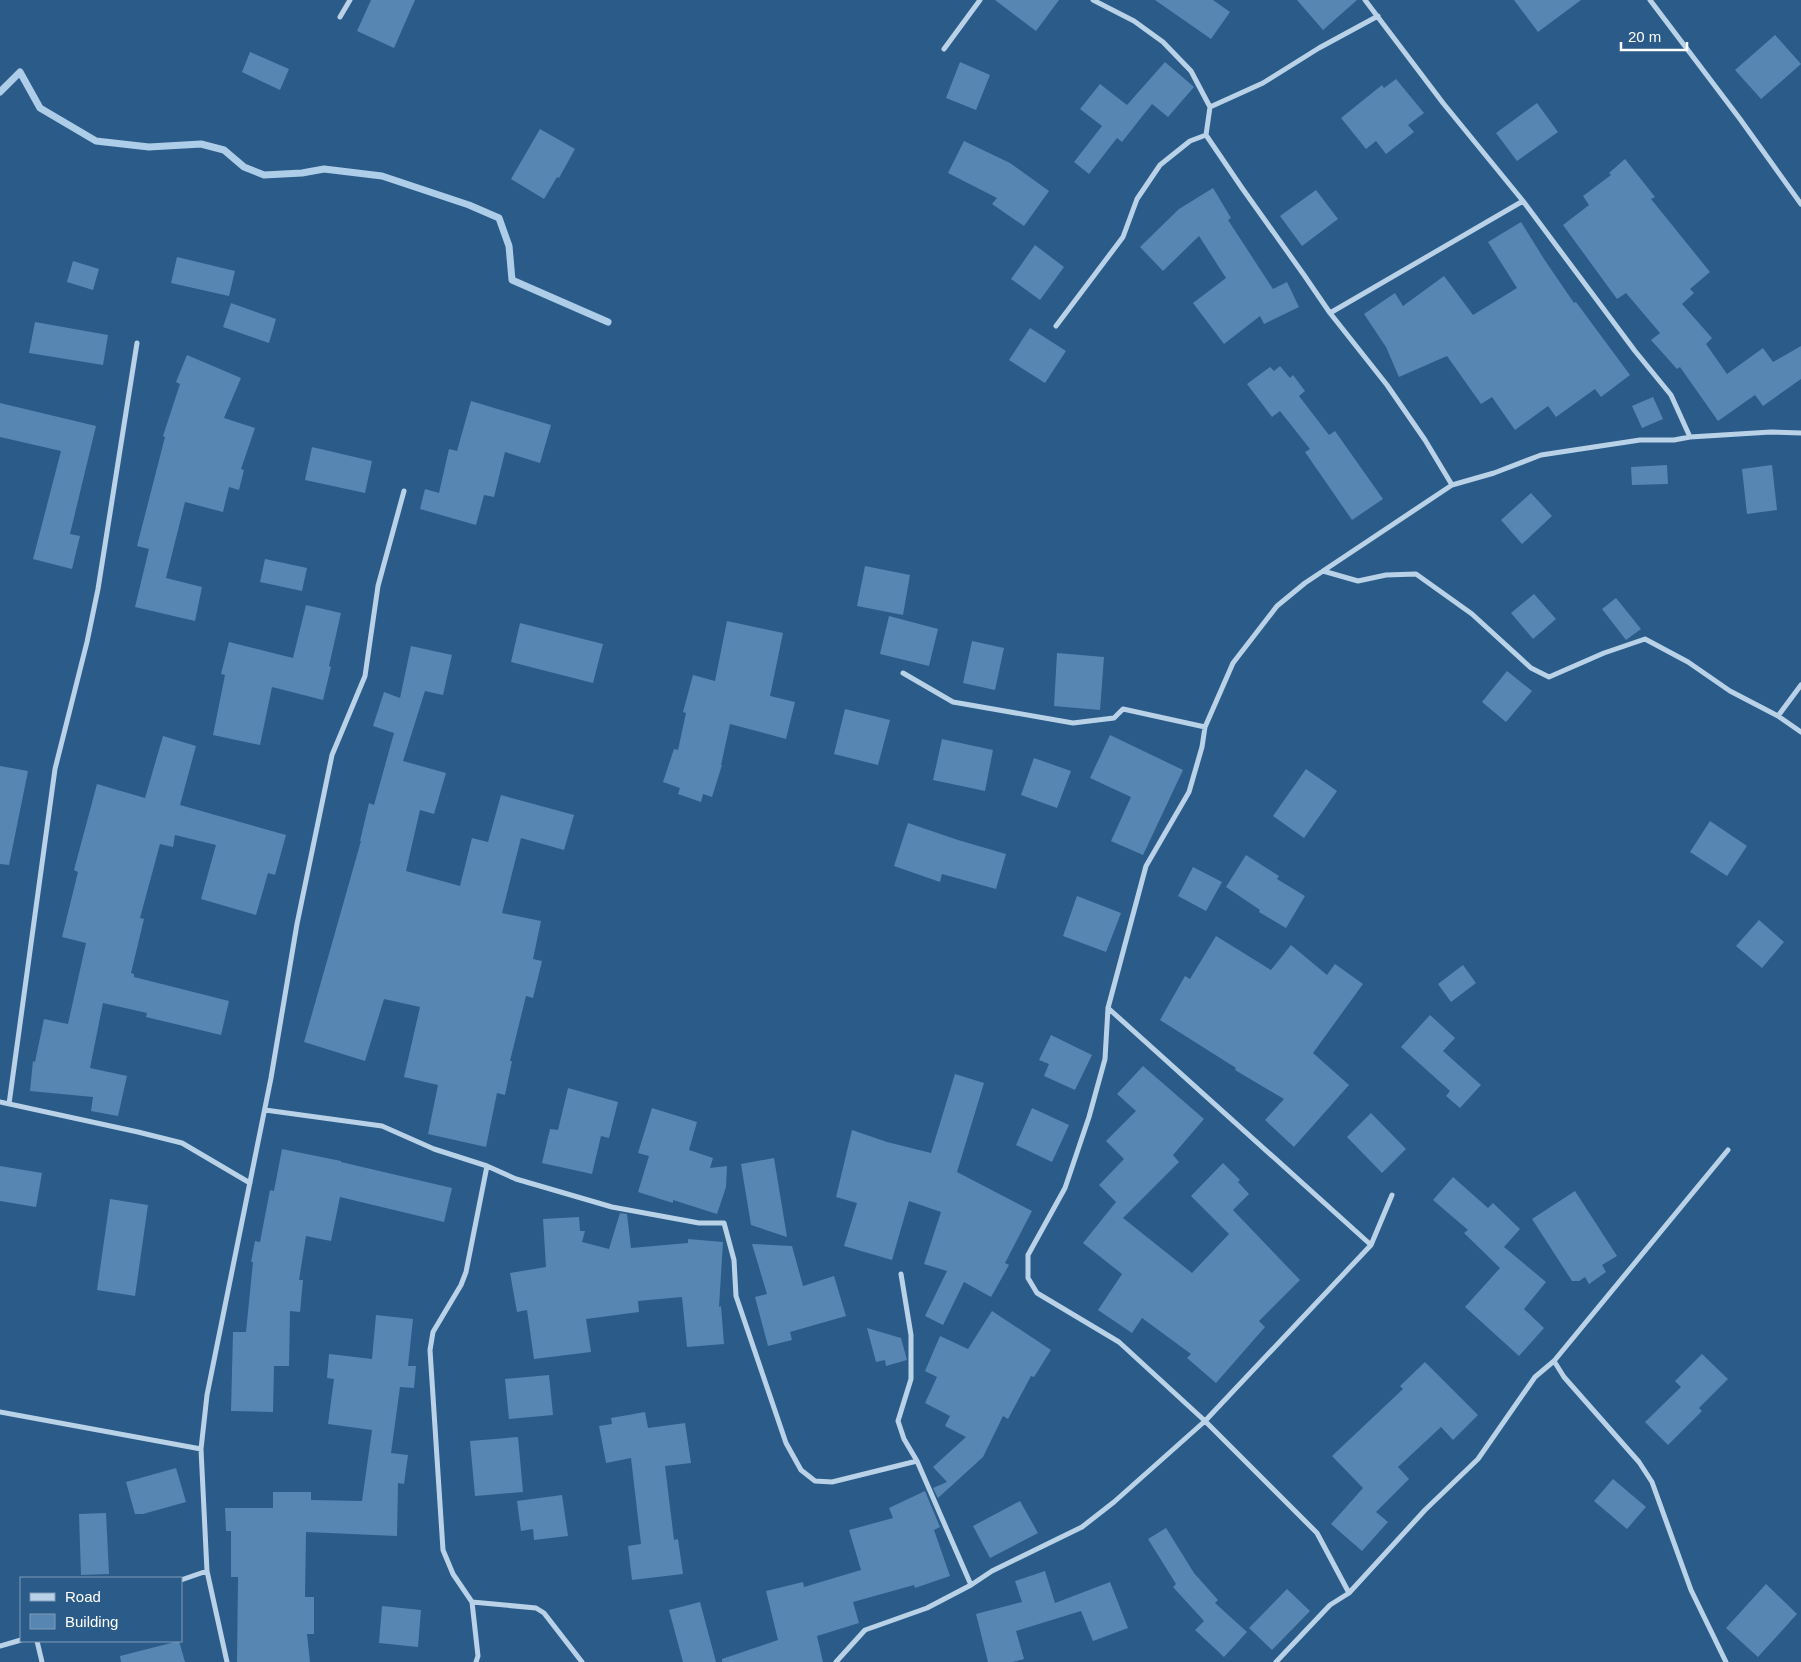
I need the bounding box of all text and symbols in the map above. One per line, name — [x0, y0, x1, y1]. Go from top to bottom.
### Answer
scale bar — [1621, 20, 1687, 52]
text: 20 m — [1628, 28, 1661, 45]
legend — [20, 1577, 182, 1642]
text: Road — [65, 1588, 101, 1605]
text: Building — [65, 1613, 118, 1630]

